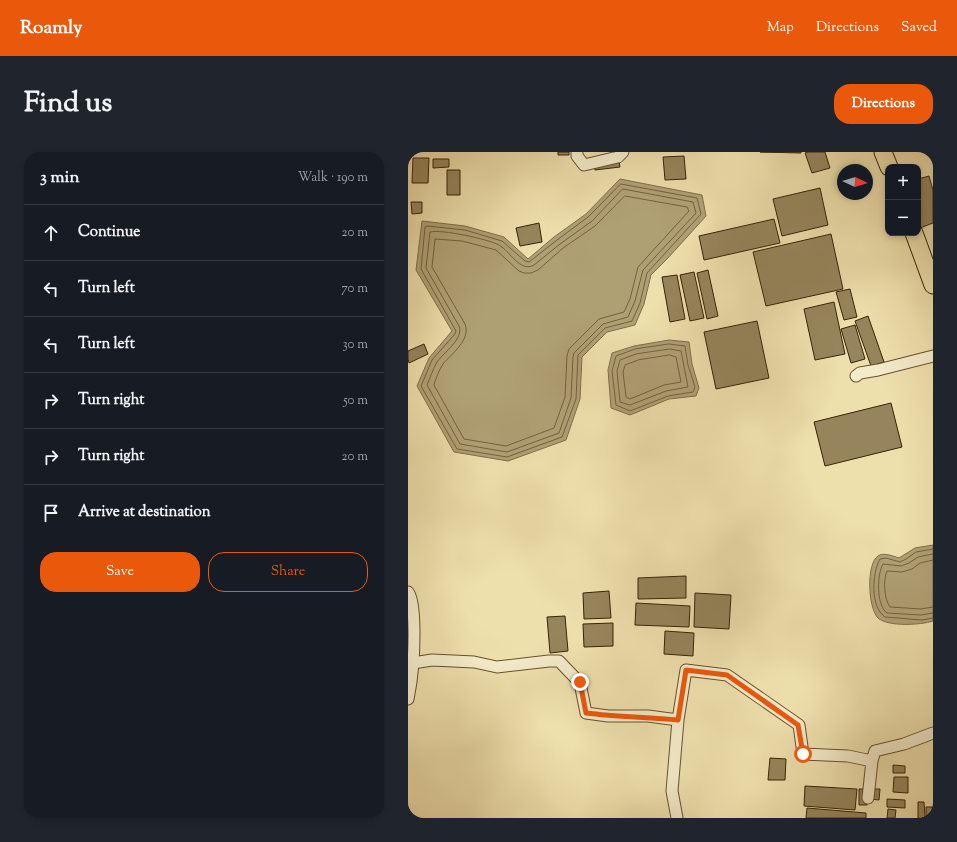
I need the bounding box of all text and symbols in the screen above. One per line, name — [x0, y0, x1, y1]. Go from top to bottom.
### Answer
text: Roamly — [20, 15, 83, 42]
text: Map — [767, 18, 794, 38]
text: Directions — [816, 18, 879, 38]
text: Saved — [901, 18, 937, 38]
text: Find us — [24, 84, 112, 124]
button: Directions — [834, 84, 933, 124]
north arrow — [837, 164, 873, 200]
map controls — [885, 164, 921, 236]
button: + — [885, 164, 921, 200]
text: 3 min — [40, 166, 79, 190]
text: Walk · 190 m — [298, 169, 368, 187]
button: − — [885, 200, 921, 236]
icon: ahead — [40, 222, 62, 244]
text: Continue — [78, 222, 140, 243]
text: 20 m — [342, 224, 368, 242]
icon: left — [40, 278, 62, 300]
text: Turn left — [78, 278, 135, 299]
text: 70 m — [341, 280, 368, 298]
icon: left — [40, 334, 62, 356]
text: Turn left — [78, 334, 135, 355]
text: 30 m — [342, 336, 368, 354]
icon: right — [40, 390, 62, 412]
text: Turn right — [78, 390, 144, 411]
text: 50 m — [343, 392, 368, 410]
icon: right — [40, 446, 62, 468]
text: Turn right — [78, 446, 144, 467]
text: 20 m — [342, 448, 368, 466]
icon: arrive — [40, 502, 62, 524]
text: Arrive at destination — [78, 502, 211, 523]
button: Save — [40, 552, 200, 592]
button: Share — [208, 552, 368, 592]
route end — [571, 673, 589, 691]
route start — [794, 745, 812, 763]

